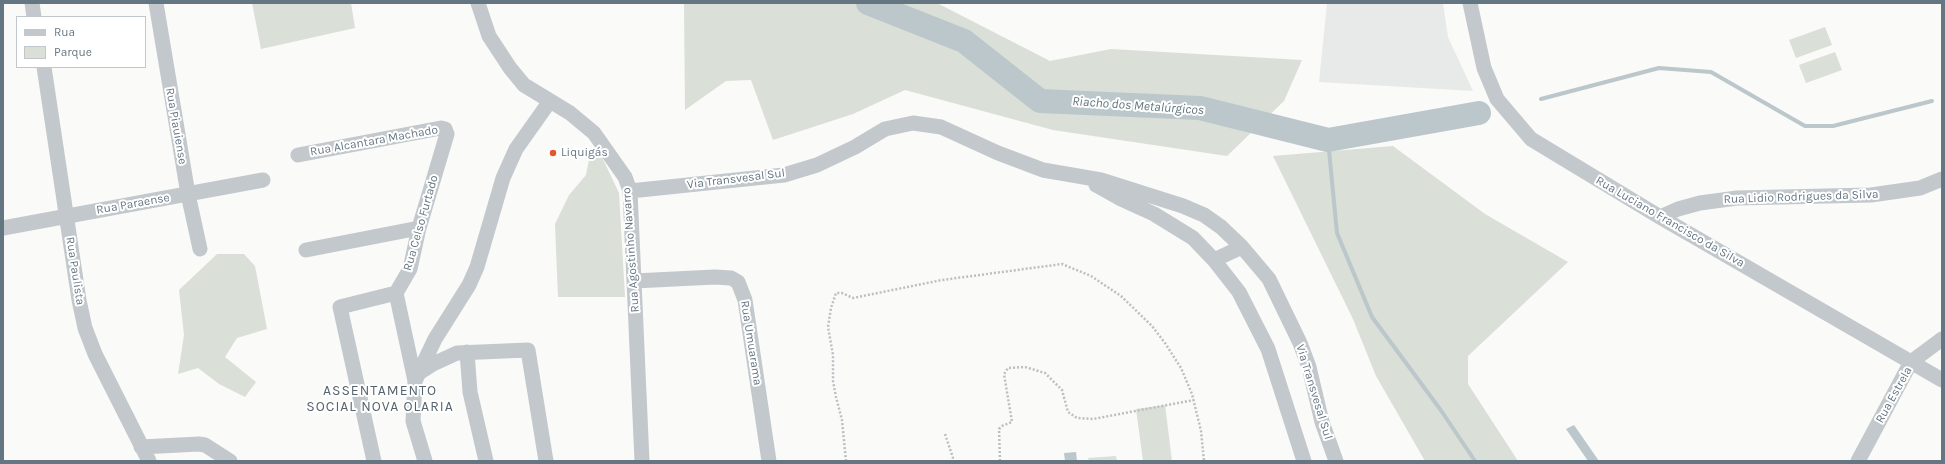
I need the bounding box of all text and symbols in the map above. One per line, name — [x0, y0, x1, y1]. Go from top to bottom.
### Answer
legend — [16, 16, 146, 68]
text: Rua — [54, 25, 75, 39]
text: Parque — [54, 45, 92, 59]
street label: Rua Piauiense — [162, 87, 190, 165]
water label: Riacho dos Metalúrgicos — [1072, 94, 1204, 118]
street label: Rua Alcantara Machado — [309, 123, 439, 159]
place label: Liquigás — [561, 146, 608, 160]
marker: Liquigás — [548, 148, 558, 158]
street label: Via Transvesal Sul — [686, 166, 786, 192]
street label: Rua Celso Furtado — [400, 173, 442, 273]
street label: Rua Luciano Francisco da Silva — [1593, 173, 1747, 271]
street label: Rua Agostinho Navarro — [619, 187, 643, 313]
street label: Rua Lidio Rodrigues da Silva — [1723, 187, 1879, 207]
street label: Rua Paraense — [95, 190, 171, 218]
street label: Rua Paulista — [62, 236, 88, 306]
street label: Rua Umuarama — [737, 300, 765, 386]
street label: Via Transvesal Sul — [1293, 343, 1335, 441]
street label: Rua Estrela — [1873, 364, 1915, 426]
district label: ASSENTAMENTO SOCIAL NOVA OLARIA — [306, 383, 454, 416]

